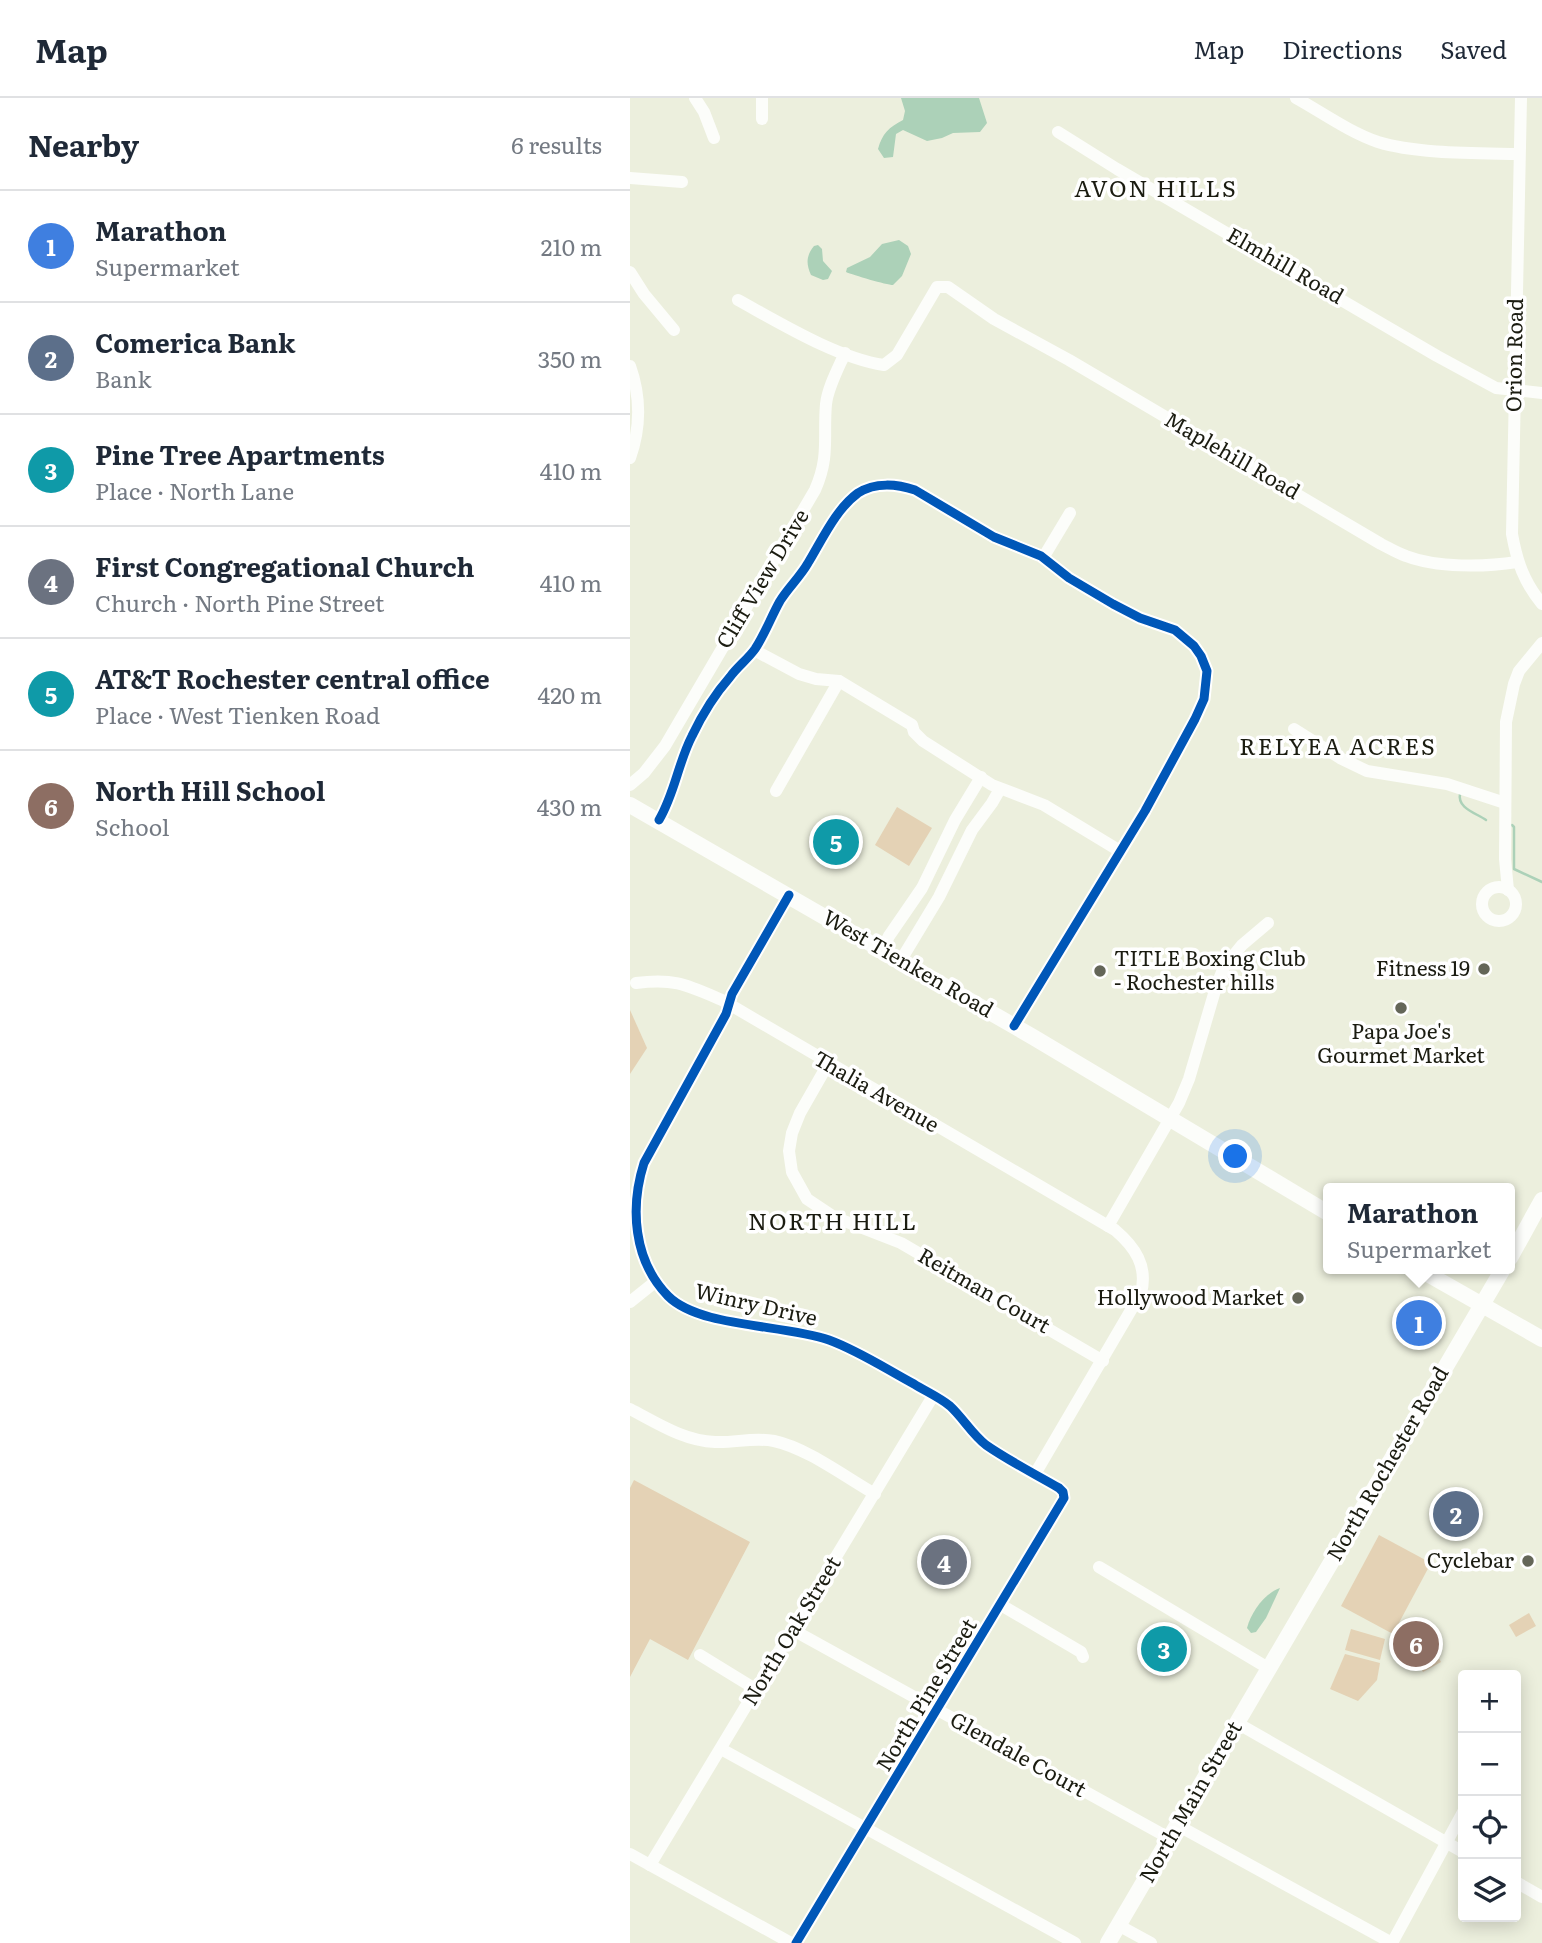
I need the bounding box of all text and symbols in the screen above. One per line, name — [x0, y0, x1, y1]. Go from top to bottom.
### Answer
text: Map — [35, 24, 108, 73]
text: Map — [1193, 31, 1244, 66]
text: Directions — [1282, 31, 1402, 66]
text: Saved — [1440, 31, 1507, 66]
text: Nearby — [28, 122, 139, 166]
text: 6 results — [511, 127, 602, 161]
district label: AVON HILLS — [1074, 170, 1238, 204]
text: Marathon — [95, 210, 227, 249]
street label: Elmhill Road — [1222, 218, 1351, 310]
text: 1 — [46, 229, 56, 263]
text: 210 m — [541, 229, 602, 263]
text: Supermarket — [95, 249, 239, 283]
street label: Orion Road — [1496, 298, 1529, 412]
text: Comerica Bank — [95, 322, 295, 361]
text: 2 — [45, 341, 57, 375]
text: 350 m — [538, 341, 602, 375]
text: Bank — [95, 361, 152, 395]
street label: Maplehill Road — [1160, 402, 1307, 505]
text: Pine Tree Apartments — [95, 434, 385, 473]
text: 3 — [45, 453, 57, 487]
text: 410 m — [540, 453, 602, 487]
text: Place · North Lane — [95, 473, 294, 507]
street label: Cliff View Drive — [707, 502, 815, 653]
text: First Congregational Church — [95, 546, 474, 585]
text: 4 — [44, 565, 58, 599]
text: 410 m — [540, 565, 602, 599]
text: Church · North Pine Street — [95, 585, 384, 619]
text: AT&T Rochester central office — [95, 658, 490, 697]
text: 5 — [45, 677, 57, 711]
text: 420 m — [537, 677, 602, 711]
text: Place · West Tienken Road — [95, 697, 380, 731]
district label: RELYEA ACRES — [1239, 728, 1437, 762]
text: North Hill School — [95, 770, 325, 809]
text: 6 — [44, 789, 58, 823]
text: 430 m — [537, 789, 602, 823]
text: School — [95, 809, 169, 843]
pin: 5 — [813, 816, 859, 868]
street label: West Tienken Road — [818, 900, 1001, 1024]
place label: TITLE Boxing Club - Rochester hills — [1114, 941, 1306, 996]
place label: Fitness 19 — [1376, 951, 1470, 982]
marker: Fitness 19 — [1476, 961, 1492, 977]
marker: TITLE Boxing Club - Rochester hills — [1092, 963, 1108, 979]
marker: Papa Joe's Gourmet Market — [1393, 1000, 1409, 1016]
place label: Papa Joe's Gourmet Market — [1317, 1014, 1485, 1069]
street label: Thalia Avenue — [809, 1041, 946, 1138]
your location — [1218, 1139, 1252, 1173]
popup — [1323, 1183, 1515, 1274]
text: Marathon — [1347, 1192, 1478, 1231]
district label: NORTH HILL — [748, 1203, 918, 1237]
text: Supermarket — [1347, 1231, 1491, 1265]
street label: Reitman Court — [913, 1238, 1058, 1340]
street label: Winry Drive — [692, 1273, 821, 1332]
place label: Hollywood Market — [1097, 1280, 1285, 1311]
marker: Hollywood Market — [1290, 1290, 1306, 1306]
pin: 1 — [1396, 1297, 1442, 1349]
street label: North Rochester Road — [1317, 1360, 1454, 1566]
pin: 2 — [1433, 1488, 1479, 1540]
pin: 4 — [921, 1536, 967, 1588]
place label: Cyclebar — [1427, 1543, 1514, 1574]
street label: North Oak Street — [733, 1549, 847, 1710]
marker: Cyclebar — [1520, 1553, 1536, 1569]
street label: North Pine Street — [867, 1611, 983, 1776]
pin: 6 — [1393, 1618, 1439, 1670]
pin: 3 — [1141, 1623, 1187, 1675]
map controls — [1458, 1670, 1521, 1922]
button: + — [1458, 1670, 1521, 1733]
street label: Glendale Court — [945, 1702, 1094, 1803]
street label: North Main Street — [1130, 1714, 1248, 1887]
button: − — [1458, 1733, 1521, 1796]
button: locate — [1458, 1796, 1521, 1859]
button: layers — [1458, 1859, 1521, 1922]

